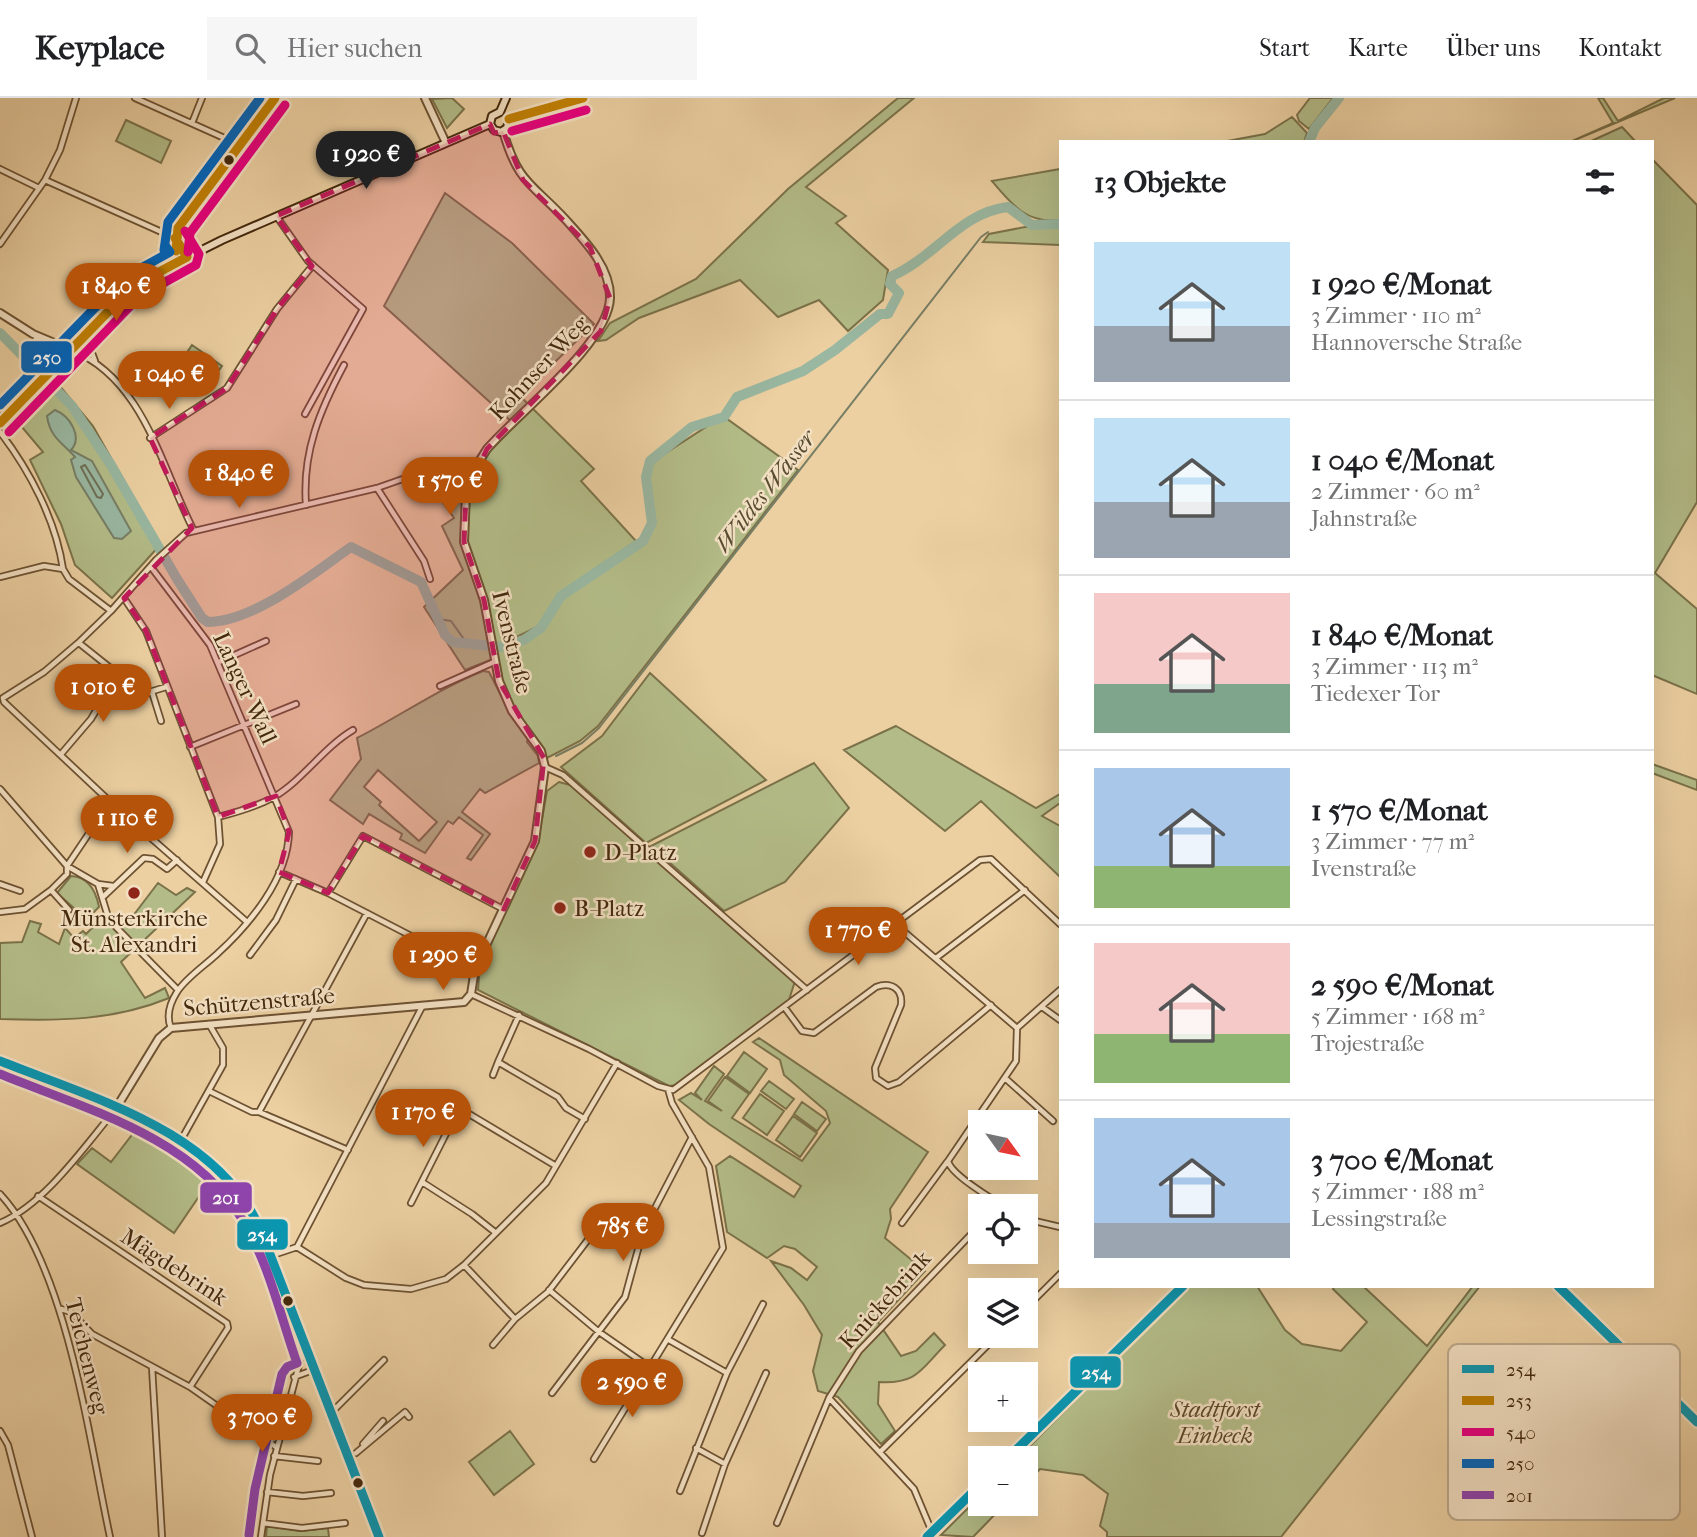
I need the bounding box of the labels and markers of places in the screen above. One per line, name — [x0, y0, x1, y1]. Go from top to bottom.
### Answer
pin: 1 920 € — [301, 132, 431, 191]
unlabelled marker — [222, 153, 236, 167]
pin: 1 840 € — [51, 264, 181, 323]
pin: 1 040 € — [104, 352, 234, 411]
pin: 1 840 € — [174, 450, 304, 510]
pin: 1 570 € — [385, 458, 515, 517]
pin: 1 010 € — [38, 664, 168, 724]
pin: 1 110 € — [62, 796, 192, 855]
place label: D-Platz — [604, 839, 677, 866]
marker: D-Platz — [582, 844, 598, 860]
marker: Münsterkirche St. Alexandri — [126, 885, 142, 901]
place label: B-Platz — [574, 895, 644, 922]
marker: B-Platz — [552, 900, 568, 916]
place label: Münsterkirche St. Alexandri — [60, 905, 208, 958]
pin: 1 770 € — [793, 908, 923, 967]
pin: 1 290 € — [378, 932, 508, 992]
pin: 1 170 € — [358, 1090, 488, 1149]
pin: 785 € — [574, 1204, 672, 1263]
unlabelled marker — [281, 1294, 295, 1308]
pin: 2 590 € — [567, 1360, 697, 1419]
pin: 3 700 € — [197, 1394, 327, 1454]
unlabelled marker — [351, 1476, 365, 1490]

